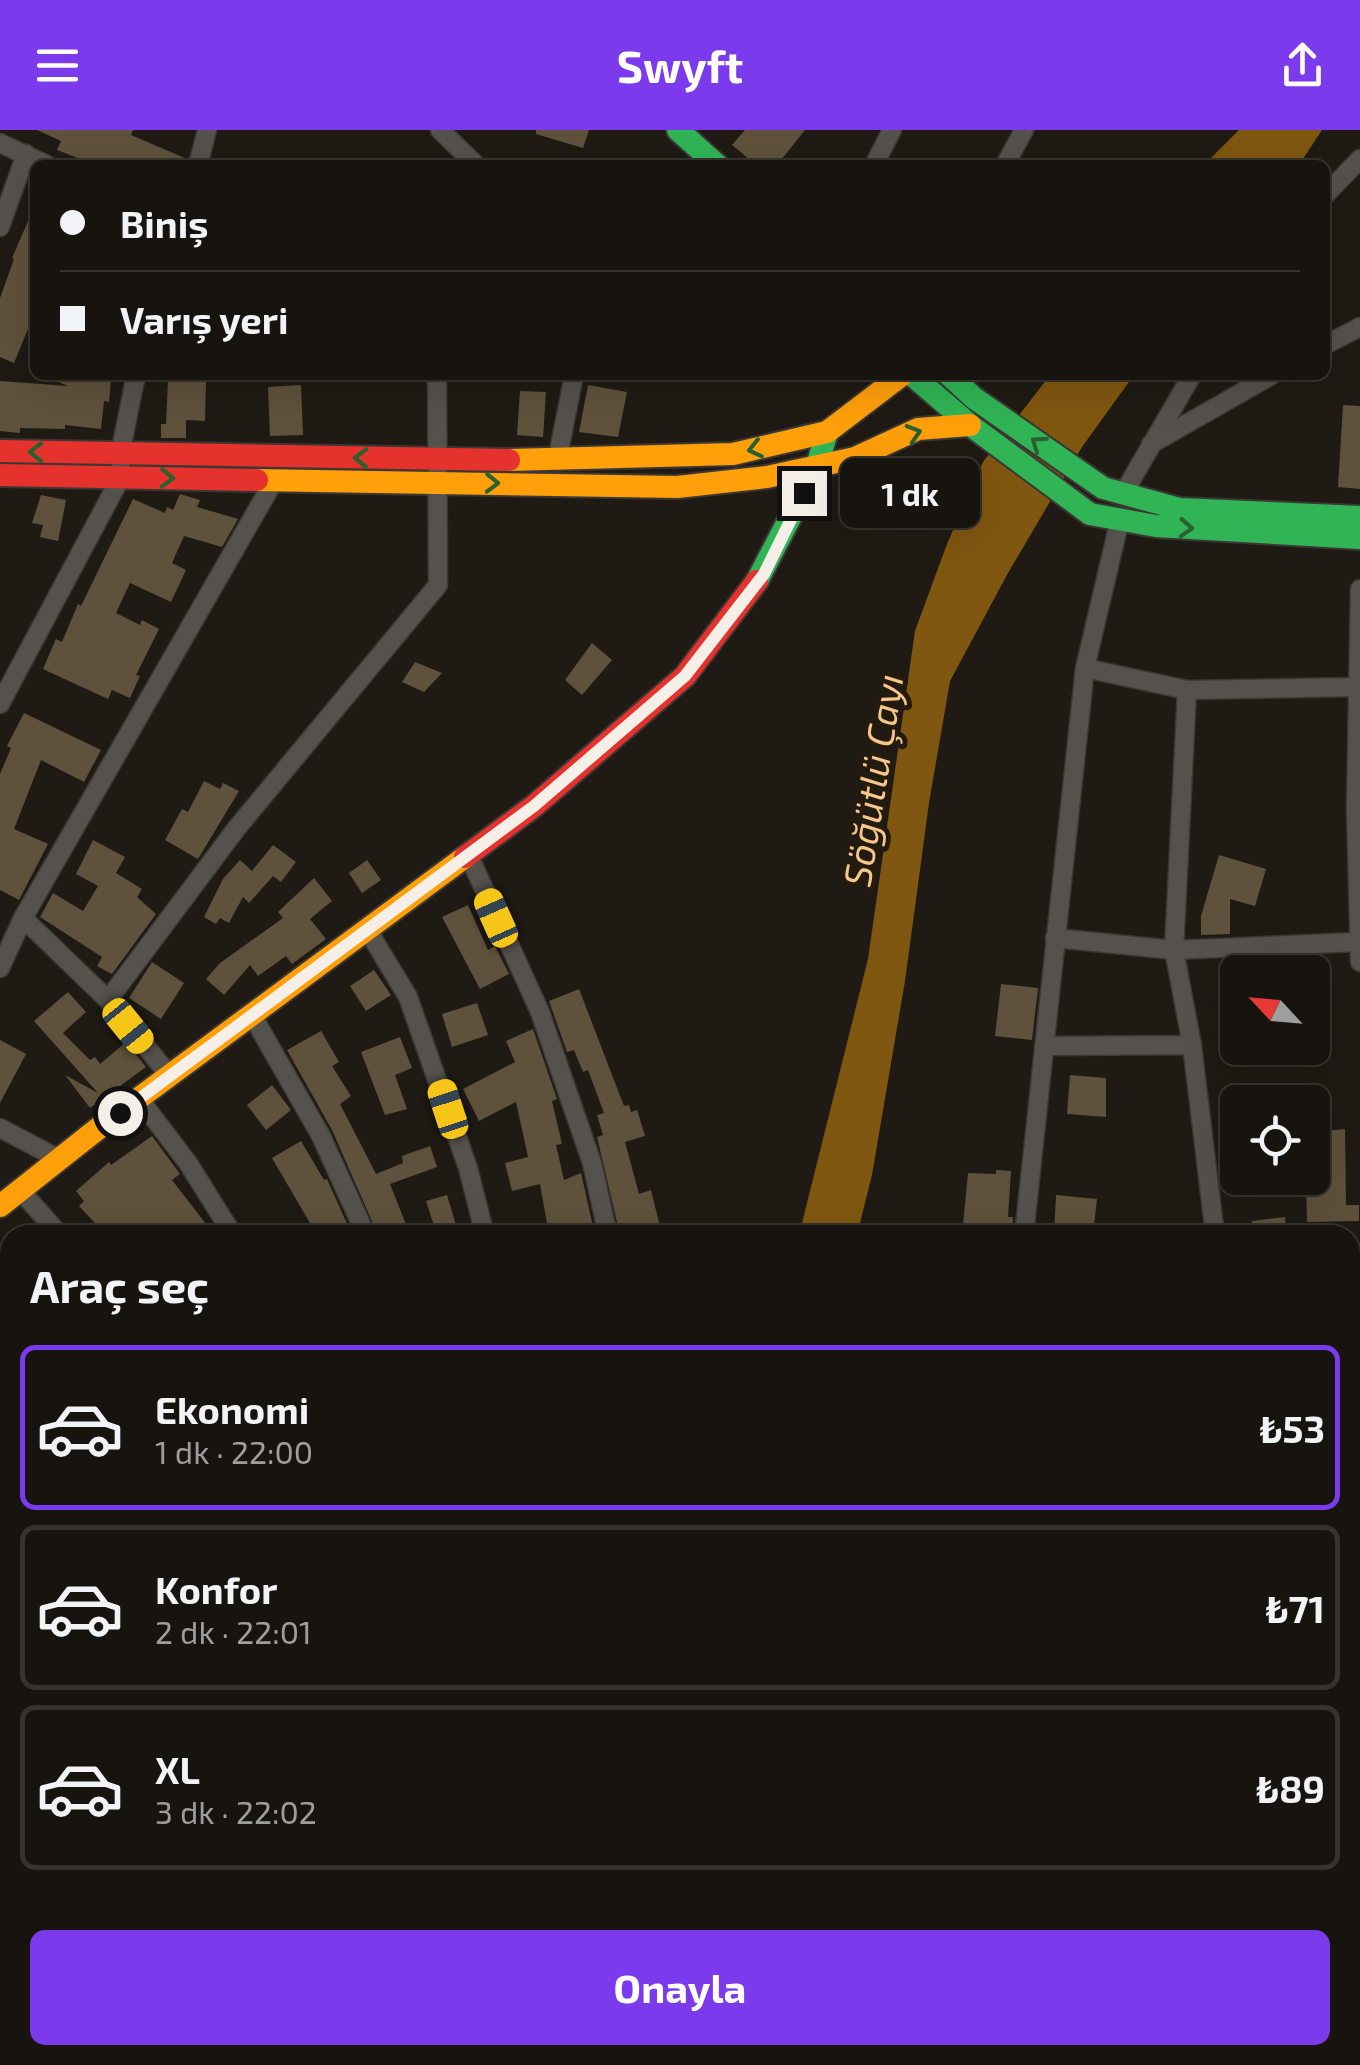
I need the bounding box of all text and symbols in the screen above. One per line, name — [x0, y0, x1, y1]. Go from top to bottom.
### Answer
icon: menu — [30, 38, 85, 93]
text: Swyft — [617, 38, 743, 92]
icon: share — [1275, 38, 1330, 93]
text: Biniş — [120, 200, 208, 246]
text: Varış yeri — [120, 296, 289, 342]
one-way arrow — [905, 424, 922, 445]
one-way arrow — [747, 437, 764, 458]
one-way arrow — [1031, 437, 1050, 455]
one-way arrow — [28, 441, 44, 462]
one-way arrow — [353, 447, 368, 469]
callout: 1 dk — [839, 458, 979, 528]
one-way arrow — [160, 467, 176, 489]
route end — [782, 471, 827, 516]
one-way arrow — [486, 472, 501, 494]
text: 1 dk — [881, 474, 939, 512]
one-way arrow — [1179, 517, 1195, 538]
water label: Söğütlü Çayı — [833, 670, 912, 890]
car — [470, 884, 522, 952]
north arrow — [1220, 955, 1330, 1065]
map controls — [1220, 955, 1330, 1195]
car — [97, 993, 159, 1059]
car — [424, 1076, 472, 1142]
button: locate — [1220, 1085, 1330, 1195]
route start — [98, 1091, 143, 1136]
text: Araç seç — [30, 1258, 209, 1312]
icon: car — [35, 1383, 125, 1473]
text: Ekonomi — [155, 1386, 309, 1432]
text: ₺53 — [1260, 1405, 1325, 1451]
text: 1 dk · 22:00 — [155, 1432, 313, 1470]
icon: car — [35, 1563, 125, 1653]
text: Konfor — [155, 1566, 277, 1612]
text: ₺71 — [1266, 1585, 1325, 1631]
text: 2 dk · 22:01 — [155, 1612, 312, 1650]
icon: car — [35, 1743, 125, 1833]
text: XL — [155, 1746, 200, 1792]
text: ₺89 — [1256, 1765, 1325, 1811]
text: 3 dk · 22:02 — [155, 1792, 317, 1830]
button: Onayla — [30, 1930, 1330, 2045]

